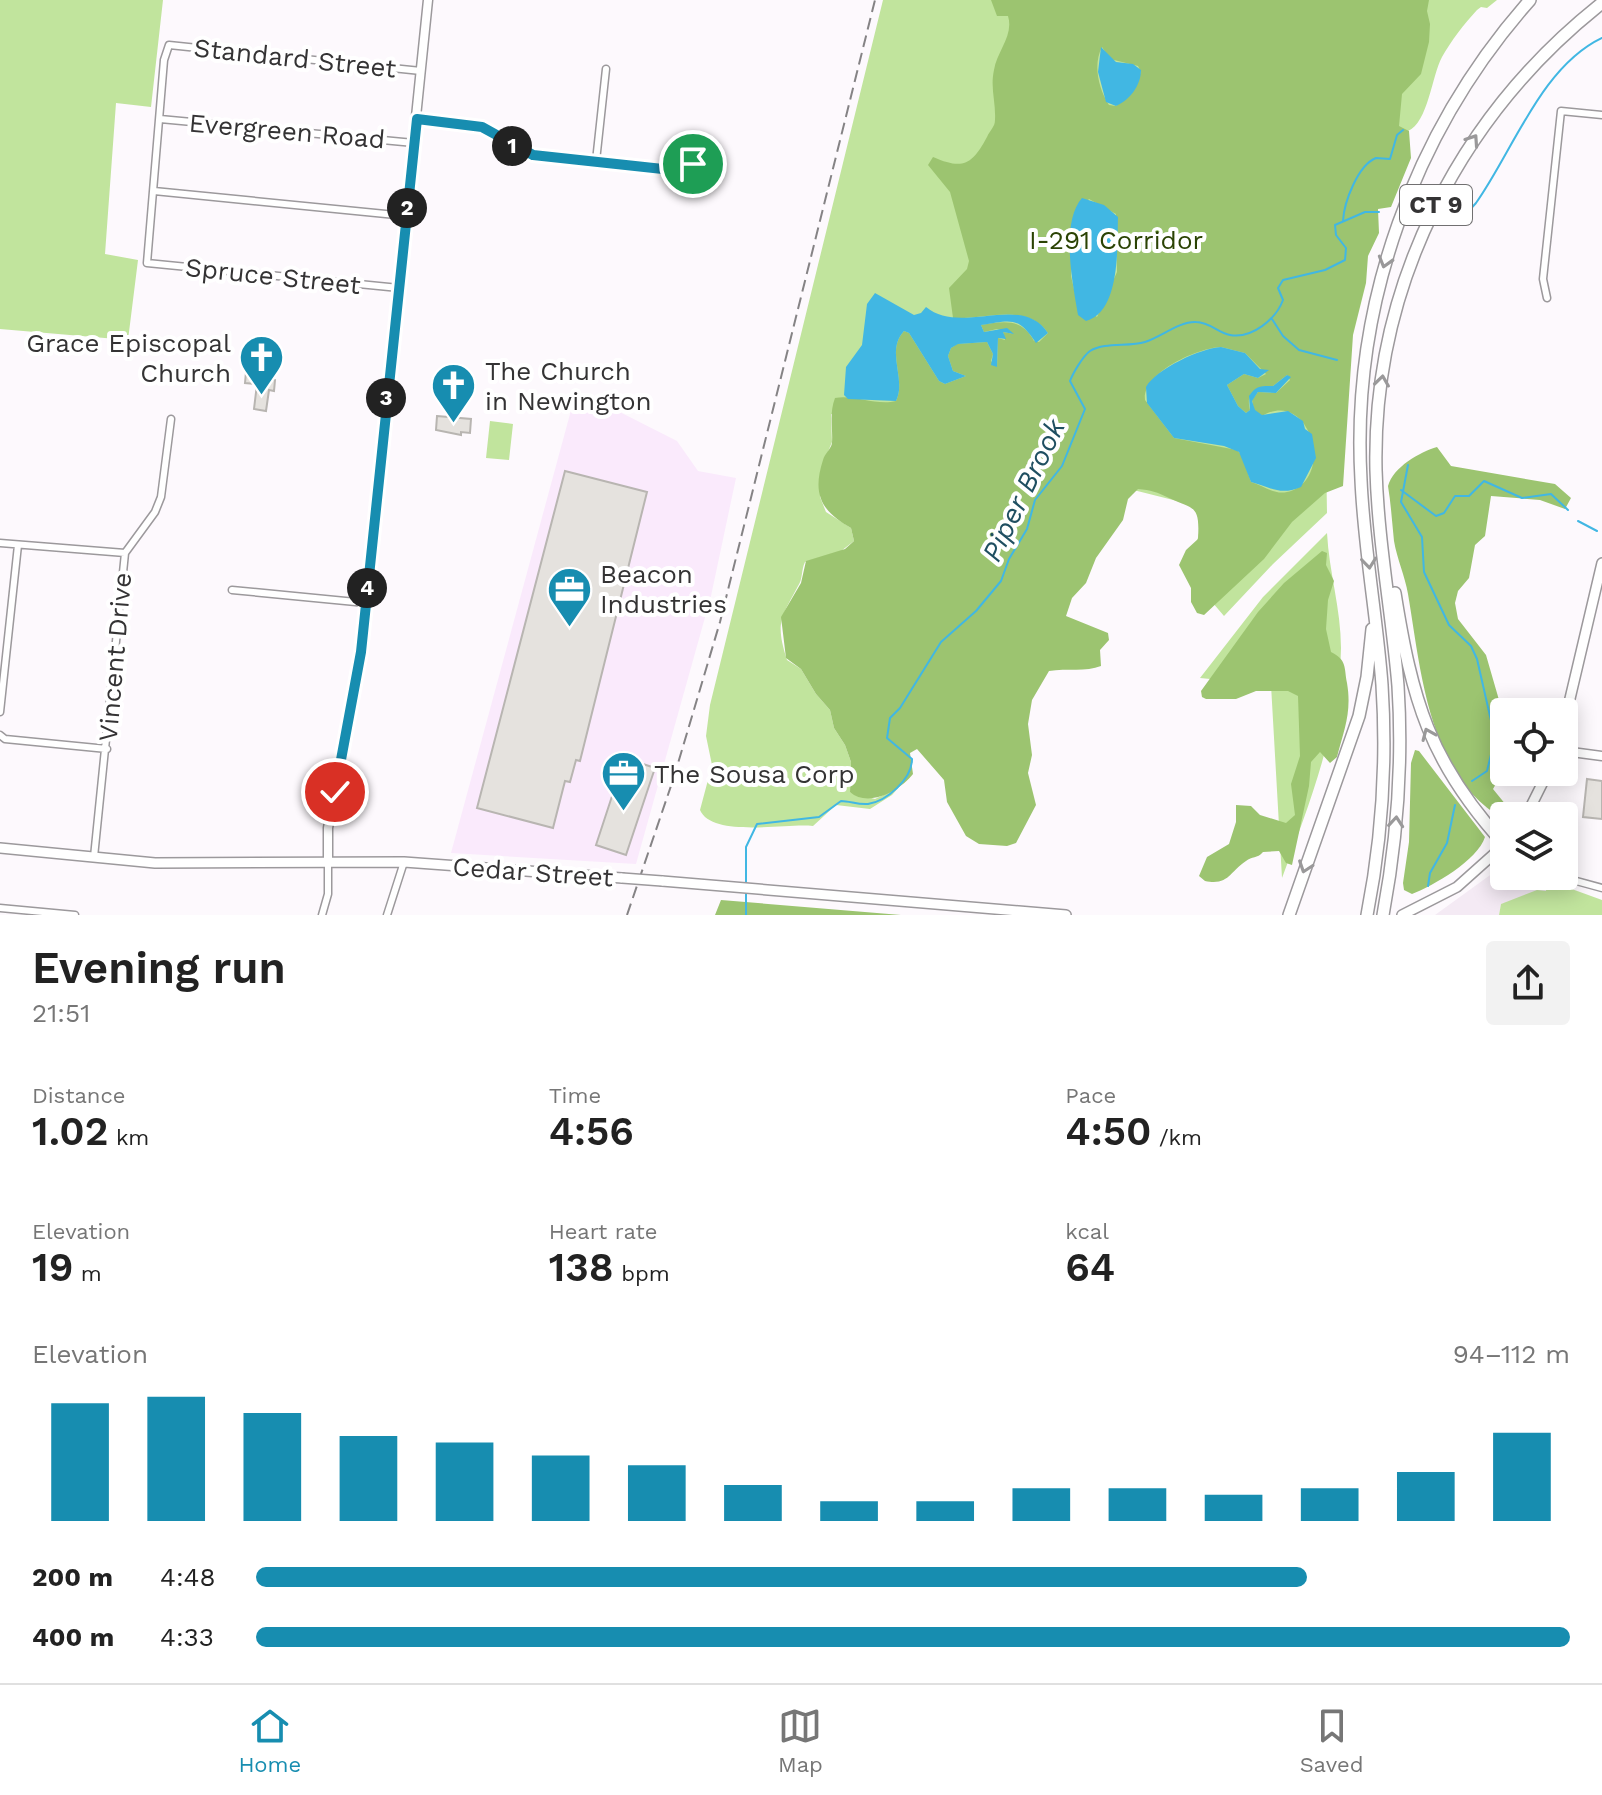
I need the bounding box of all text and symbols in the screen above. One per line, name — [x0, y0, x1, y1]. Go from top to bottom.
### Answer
street label: Standard Street — [192, 32, 398, 84]
street label: Evergreen Road — [188, 107, 386, 155]
pin: 1 — [492, 126, 532, 166]
pin — [659, 130, 727, 198]
text: 1 — [507, 133, 517, 158]
one-way arrow — [1463, 135, 1478, 149]
icon: arrive — [671, 142, 715, 186]
road number: CT 9 — [1400, 185, 1472, 225]
pin: 2 — [387, 188, 427, 228]
text: 2 — [400, 195, 414, 220]
park label: I-291 Corridor — [1029, 225, 1203, 255]
street label: Spruce Street — [184, 252, 362, 300]
one-way arrow — [1378, 255, 1395, 269]
place label: Grace Episcopal Church — [26, 328, 231, 388]
church icon: Grace Episcopal Church — [238, 334, 286, 397]
place label: The Church in Newington — [485, 356, 652, 416]
church icon: The Church in Newington — [430, 362, 478, 425]
one-way arrow — [1373, 375, 1390, 388]
pin: 3 — [366, 378, 406, 418]
text: 3 — [379, 385, 393, 410]
water label: Piper Brook — [975, 413, 1072, 567]
one-way arrow — [1360, 557, 1377, 570]
place label: Beacon Industries — [600, 559, 727, 619]
office icon: Beacon Industries — [545, 565, 593, 628]
pin: 4 — [347, 568, 387, 608]
street label: Vincent Drive — [93, 571, 137, 743]
text: 4 — [360, 575, 374, 600]
map controls — [1490, 698, 1578, 890]
button: locate — [1490, 698, 1578, 786]
one-way arrow — [1422, 728, 1438, 742]
office icon: The Sousa Corp — [599, 750, 647, 813]
pin — [301, 758, 369, 826]
place label: The Sousa Corp — [654, 759, 855, 789]
icon: check — [313, 770, 357, 814]
button: layers — [1490, 802, 1578, 890]
one-way arrow — [1388, 815, 1405, 828]
street label: Cedar Street — [452, 851, 614, 893]
one-way arrow — [1299, 860, 1315, 874]
button: share — [1486, 941, 1570, 1025]
text: Evening run — [32, 942, 286, 994]
text: 21:51 — [32, 998, 90, 1028]
text: Distance — [32, 1083, 126, 1108]
text: Time — [549, 1083, 601, 1108]
text: Pace — [1065, 1083, 1116, 1108]
text: 1.02 — [32, 1108, 108, 1155]
text: 4:56 — [549, 1108, 634, 1155]
text: 4:50 — [1065, 1108, 1151, 1155]
text: km — [108, 1125, 149, 1150]
text: /km — [1151, 1125, 1202, 1150]
text: Elevation — [32, 1219, 130, 1244]
text: Heart rate — [549, 1219, 657, 1244]
text: kcal — [1065, 1219, 1109, 1244]
text: 19 — [32, 1244, 73, 1291]
text: 138 — [549, 1244, 614, 1291]
text: 64 — [1065, 1244, 1115, 1291]
text: m — [73, 1261, 102, 1286]
text: bpm — [614, 1261, 670, 1286]
text: Elevation — [32, 1339, 148, 1369]
text: 94–112 m — [1453, 1339, 1570, 1369]
text: 200 m — [32, 1562, 113, 1592]
text: 4:48 — [160, 1562, 215, 1592]
text: 400 m — [32, 1622, 114, 1652]
text: 4:33 — [160, 1622, 214, 1652]
tab: Home — [238, 1704, 301, 1777]
tab: Map — [778, 1704, 823, 1777]
tab: Saved — [1300, 1704, 1364, 1777]

